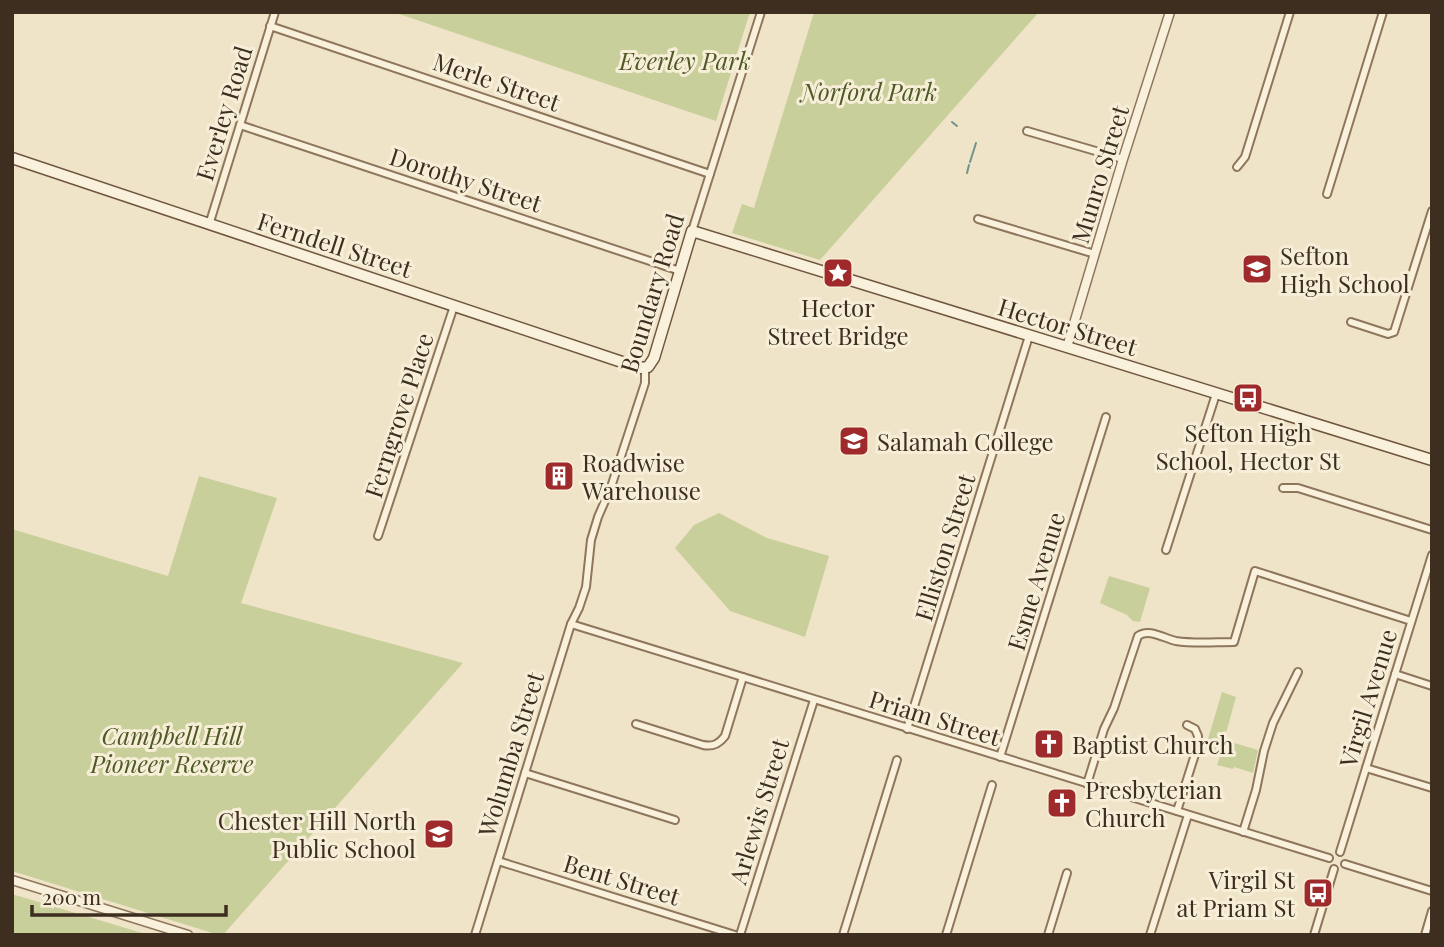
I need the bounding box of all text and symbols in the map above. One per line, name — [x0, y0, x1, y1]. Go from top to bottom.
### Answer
street label: Everley Road — [187, 42, 259, 184]
street label: Merle Street — [429, 44, 565, 118]
park label: Everley Park — [618, 44, 751, 76]
park label: Norford Park — [799, 75, 937, 107]
street label: Munro Street — [1063, 101, 1135, 247]
street label: Dorothy Street — [386, 139, 547, 219]
street label: Ferndell Street — [254, 204, 417, 284]
street label: Boundary Road — [612, 209, 690, 377]
place label: Sefton High School — [1280, 239, 1410, 299]
school or university icon: Sefton High School — [1240, 252, 1274, 286]
place icon: Hector Street Bridge — [821, 256, 855, 290]
street label: Hector Street — [995, 290, 1142, 362]
place label: Hector Street Bridge — [767, 291, 909, 351]
street label: Ferngrove Place — [356, 328, 440, 502]
bus stop icon: Sefton High School, Hector St — [1231, 381, 1265, 415]
place label: Sefton High School, Hector St — [1156, 416, 1341, 476]
school or university icon: Salamah College — [837, 424, 871, 458]
place label: Salamah College — [877, 425, 1054, 457]
place label: Roadwise Warehouse — [581, 446, 701, 506]
building icon: Roadwise Warehouse — [542, 459, 576, 493]
street label: Elliston Street — [906, 469, 982, 625]
street label: Esme Avenue — [999, 508, 1071, 654]
street label: Virgil Avenue — [1330, 625, 1403, 772]
street label: Wolumba Street — [469, 667, 550, 841]
street label: Priam Street — [866, 682, 1005, 752]
park label: Campbell Hill Pioneer Reserve — [90, 719, 253, 779]
church icon: Baptist Church — [1032, 727, 1066, 761]
place label: Baptist Church — [1072, 728, 1234, 760]
street label: Arlewis Street — [720, 734, 795, 889]
place label: Presbyterian Church — [1085, 773, 1222, 833]
church icon: Presbyterian Church — [1045, 786, 1079, 820]
place label: Chester Hill North Public School — [218, 804, 416, 864]
school or university icon: Chester Hill North Public School — [422, 817, 456, 851]
street label: Bent Street — [560, 846, 684, 912]
place label: Virgil St at Priam St — [1177, 863, 1295, 923]
scale bar — [32, 874, 226, 918]
bus stop icon: Virgil St at Priam St — [1301, 876, 1335, 910]
text: 200 m — [42, 882, 101, 910]

